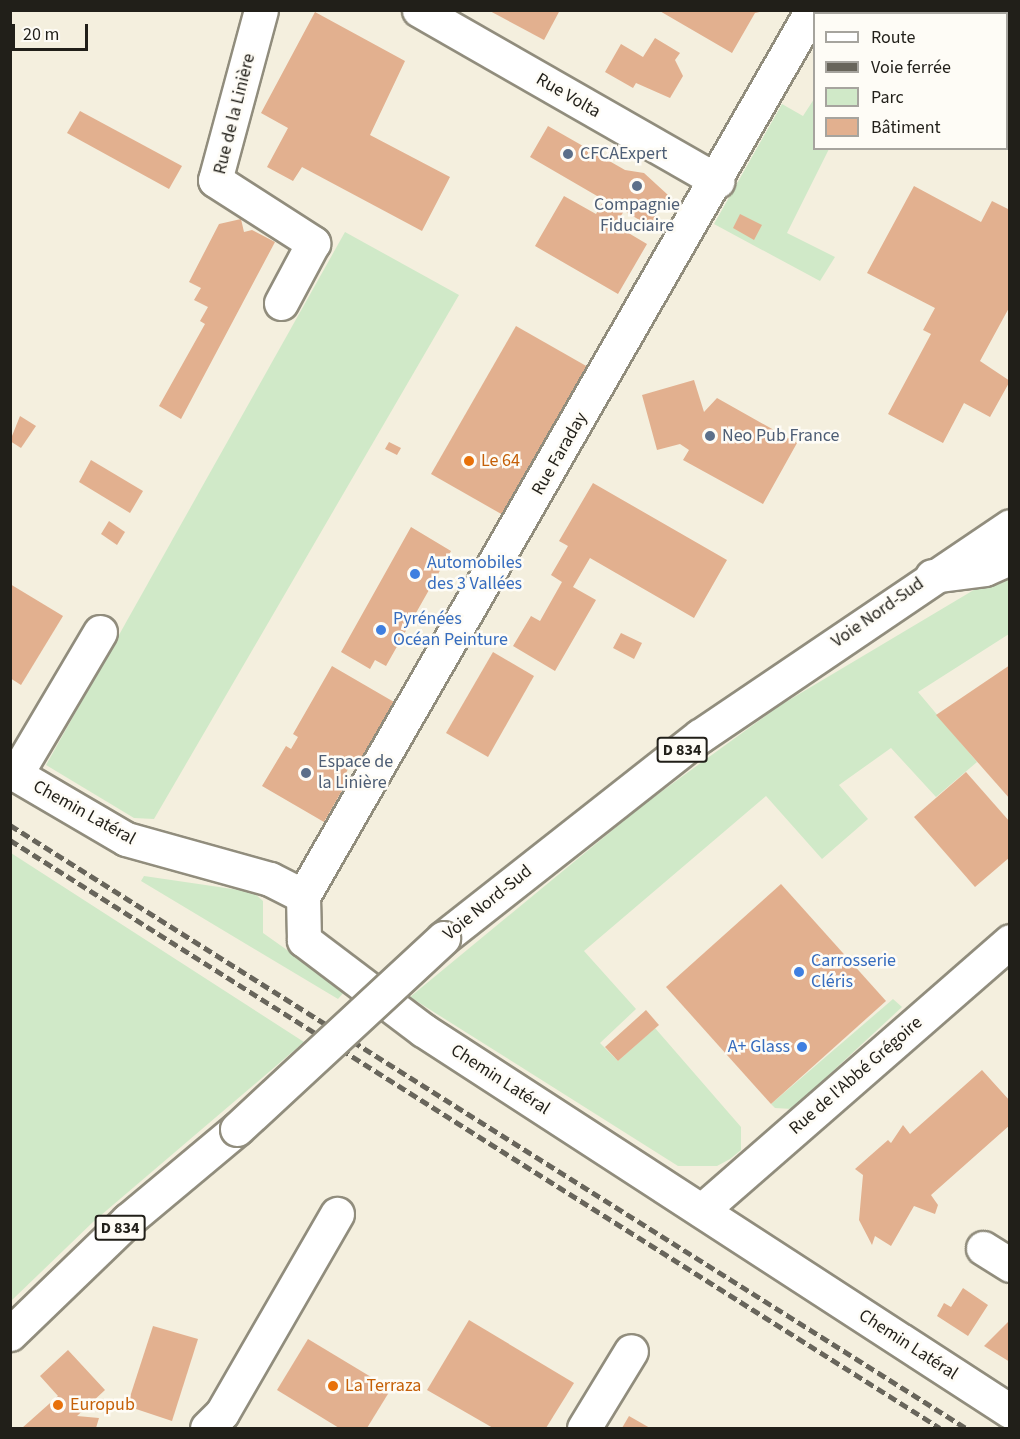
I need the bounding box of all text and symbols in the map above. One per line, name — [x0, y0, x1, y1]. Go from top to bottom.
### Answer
scale bar — [15, 12, 92, 50]
legend — [813, 12, 1008, 150]
text: 20 m — [23, 22, 59, 47]
text: Route — [871, 25, 915, 50]
street label: Rue de la Linière — [210, 51, 260, 177]
text: Voie ferrée — [871, 55, 951, 80]
street label: Rue Volta — [532, 69, 604, 123]
text: Parc — [871, 85, 904, 110]
text: Bâtiment — [871, 115, 941, 140]
place label: CFCAExpert — [580, 143, 667, 165]
marker: CFCAExpert — [561, 147, 575, 161]
marker: Compagnie Fiduciaire — [630, 179, 644, 193]
place label: Compagnie Fiduciaire — [594, 195, 680, 238]
street label: Rue Faraday — [528, 409, 592, 499]
place label: Neo Pub France — [722, 425, 839, 447]
marker: Neo Pub France — [703, 429, 717, 443]
place label: Le 64 — [481, 450, 520, 472]
marker: Le 64 — [462, 454, 476, 468]
place label: Automobiles des 3 Vallées — [427, 553, 522, 596]
marker: Automobiles des 3 Vallées — [408, 567, 422, 581]
street label: Voie Nord-Sud — [828, 573, 928, 653]
place label: Pyrénées Océan Peinture — [393, 609, 508, 652]
marker: Pyrénées Océan Peinture — [374, 623, 388, 637]
road number: D 834 — [656, 737, 708, 763]
place label: Espace de la Linière — [318, 752, 393, 795]
marker: Espace de la Linière — [299, 766, 313, 780]
street label: Chemin Latéral — [29, 776, 139, 850]
street label: Voie Nord-Sud — [439, 861, 537, 945]
place label: Carrosserie Cléris — [811, 951, 896, 994]
marker: Carrosserie Cléris — [792, 965, 806, 979]
street label: Rue de l'Abbé Grégoire — [785, 1012, 927, 1140]
place label: A+ Glass — [728, 1036, 790, 1058]
street label: Chemin Latéral — [446, 1040, 554, 1120]
marker: A+ Glass — [795, 1040, 809, 1054]
road number: D 834 — [94, 1215, 146, 1241]
street label: Chemin Latéral — [854, 1305, 962, 1385]
place label: La Terraza — [345, 1375, 421, 1397]
marker: La Terraza — [326, 1379, 340, 1393]
place label: Europub — [70, 1394, 135, 1416]
marker: Europub — [51, 1398, 65, 1412]

